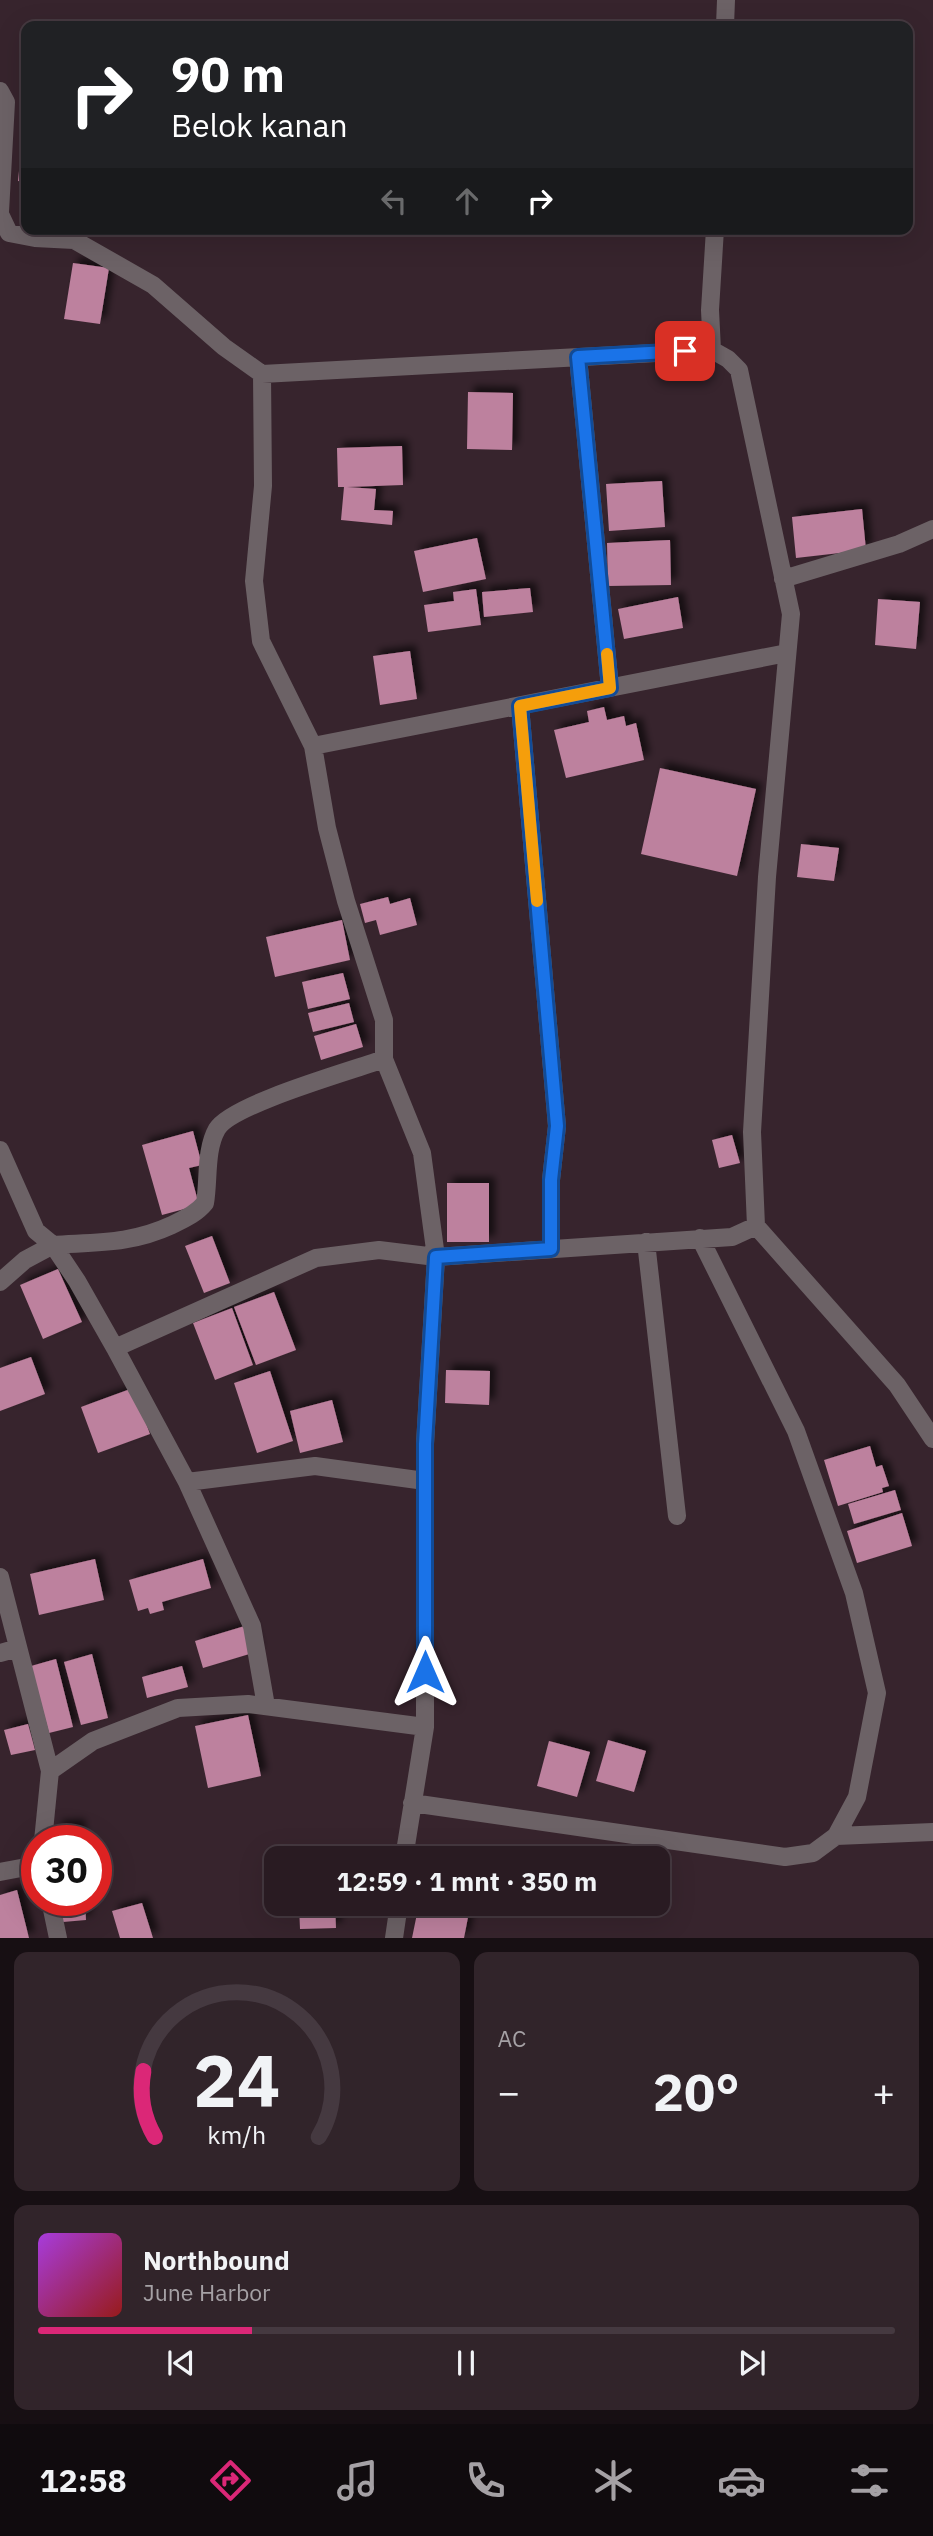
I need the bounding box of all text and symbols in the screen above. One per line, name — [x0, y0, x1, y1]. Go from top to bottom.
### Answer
text: 90 m — [171, 42, 285, 105]
icon: right — [56, 49, 147, 140]
text: Belok kanan — [171, 104, 348, 146]
icon: left — [375, 182, 413, 220]
icon: ahead — [448, 182, 486, 220]
icon: right — [521, 182, 559, 220]
pin — [655, 321, 715, 381]
icon: arrive — [666, 332, 704, 370]
position arrow — [388, 1635, 462, 1709]
speed limit sign: 30 — [21, 1825, 112, 1916]
text: 12:59 · 1 mnt · 350 m — [337, 1864, 597, 1898]
text: AC — [498, 2023, 526, 2053]
text: 24 — [193, 2033, 280, 2128]
text: 20° — [653, 2058, 740, 2125]
text: − — [498, 2067, 520, 2116]
text: + — [872, 2067, 895, 2116]
text: km/h — [207, 2118, 266, 2151]
text: Northbound — [143, 2243, 290, 2277]
text: June Harbor — [143, 2277, 271, 2307]
icon: previous — [162, 2344, 200, 2382]
icon: pause — [447, 2344, 485, 2382]
icon: next — [733, 2344, 771, 2382]
icon: directions — [206, 2456, 255, 2505]
icon: music — [333, 2456, 382, 2505]
icon: phone — [461, 2456, 510, 2505]
icon: climate — [589, 2456, 638, 2505]
icon: car — [717, 2456, 766, 2505]
icon: filters — [845, 2456, 894, 2505]
text: 12:58 — [39, 2459, 127, 2501]

